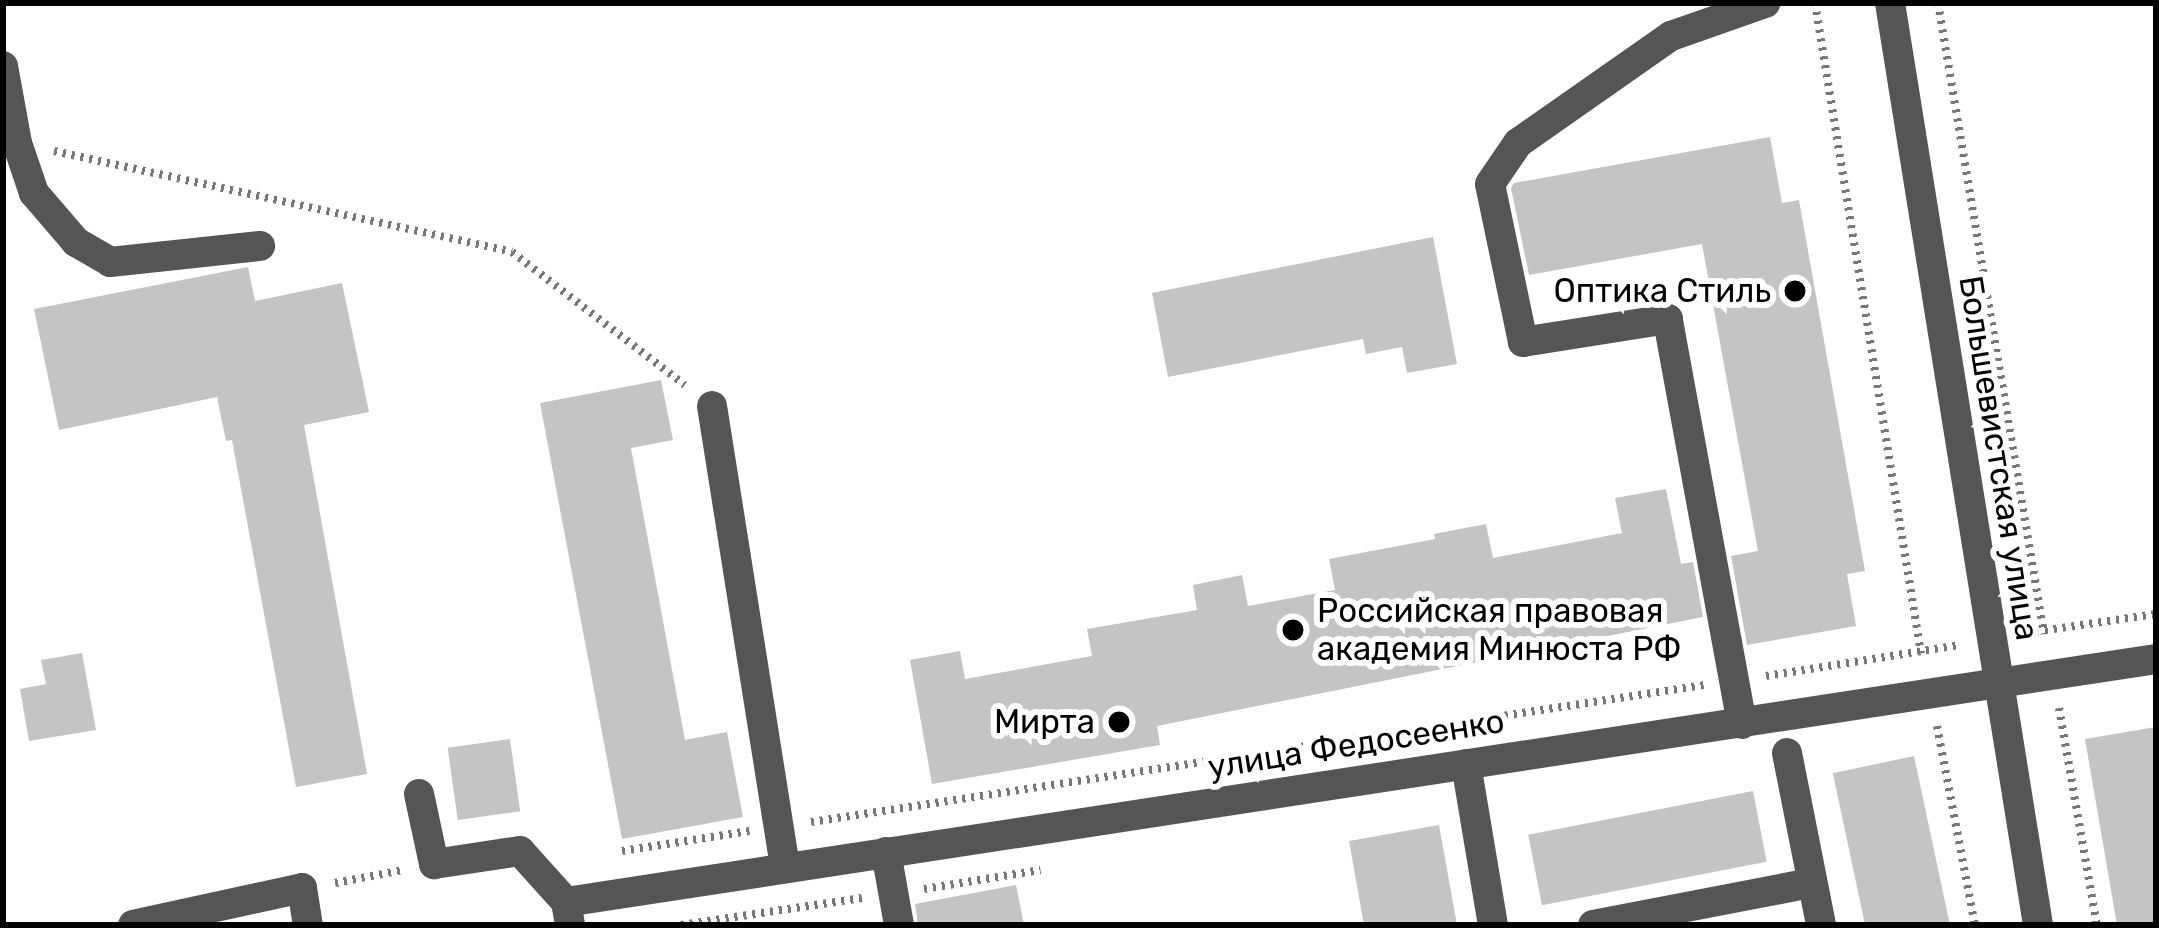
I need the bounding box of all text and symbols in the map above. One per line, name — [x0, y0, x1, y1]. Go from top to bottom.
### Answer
place label: Оптика Стиль — [1553, 271, 1771, 311]
street label: Большевистская улица — [1951, 273, 2047, 643]
marker: Оптика Стиль — [1782, 278, 1808, 304]
place label: Российская правовая академия Минюста РФ — [1317, 591, 1682, 669]
marker: Российская правовая академия Минюста РФ — [1280, 617, 1306, 643]
street label: улица Федосеенко — [1205, 701, 1507, 787]
place label: Мирта — [994, 702, 1095, 742]
marker: Мирта — [1106, 709, 1132, 735]

